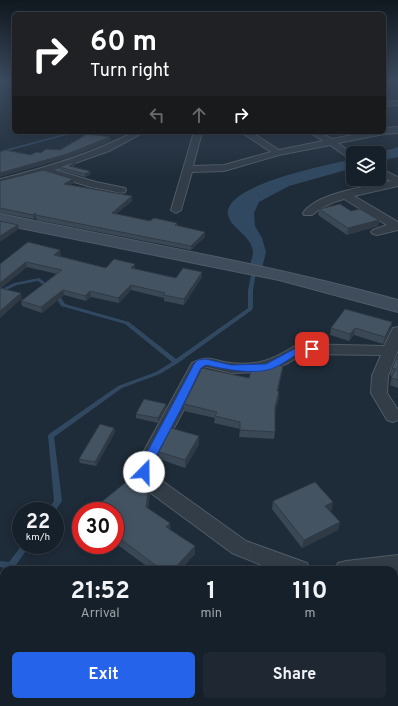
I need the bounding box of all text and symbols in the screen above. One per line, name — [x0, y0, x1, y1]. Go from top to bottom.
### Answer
text: 60 m — [90, 25, 157, 61]
icon: right — [24, 28, 76, 80]
text: Turn right — [90, 60, 170, 83]
icon: left — [146, 104, 168, 126]
icon: ahead — [188, 104, 210, 126]
icon: right — [230, 104, 252, 126]
map controls — [346, 146, 386, 186]
button: layers — [346, 146, 386, 186]
pin — [295, 332, 329, 366]
icon: arrive — [301, 338, 323, 360]
position arrow — [123, 451, 165, 493]
speed limit sign: 30 — [72, 502, 124, 554]
text: 22 — [26, 510, 50, 536]
text: km/h — [26, 531, 50, 544]
text: 21:52 — [70, 577, 130, 607]
text: 1 — [206, 577, 216, 607]
text: 110 — [293, 577, 328, 607]
text: Arrival — [81, 606, 120, 622]
text: min — [200, 606, 222, 622]
text: m — [305, 606, 316, 622]
button: Exit — [12, 652, 195, 698]
button: Share — [203, 652, 386, 698]

